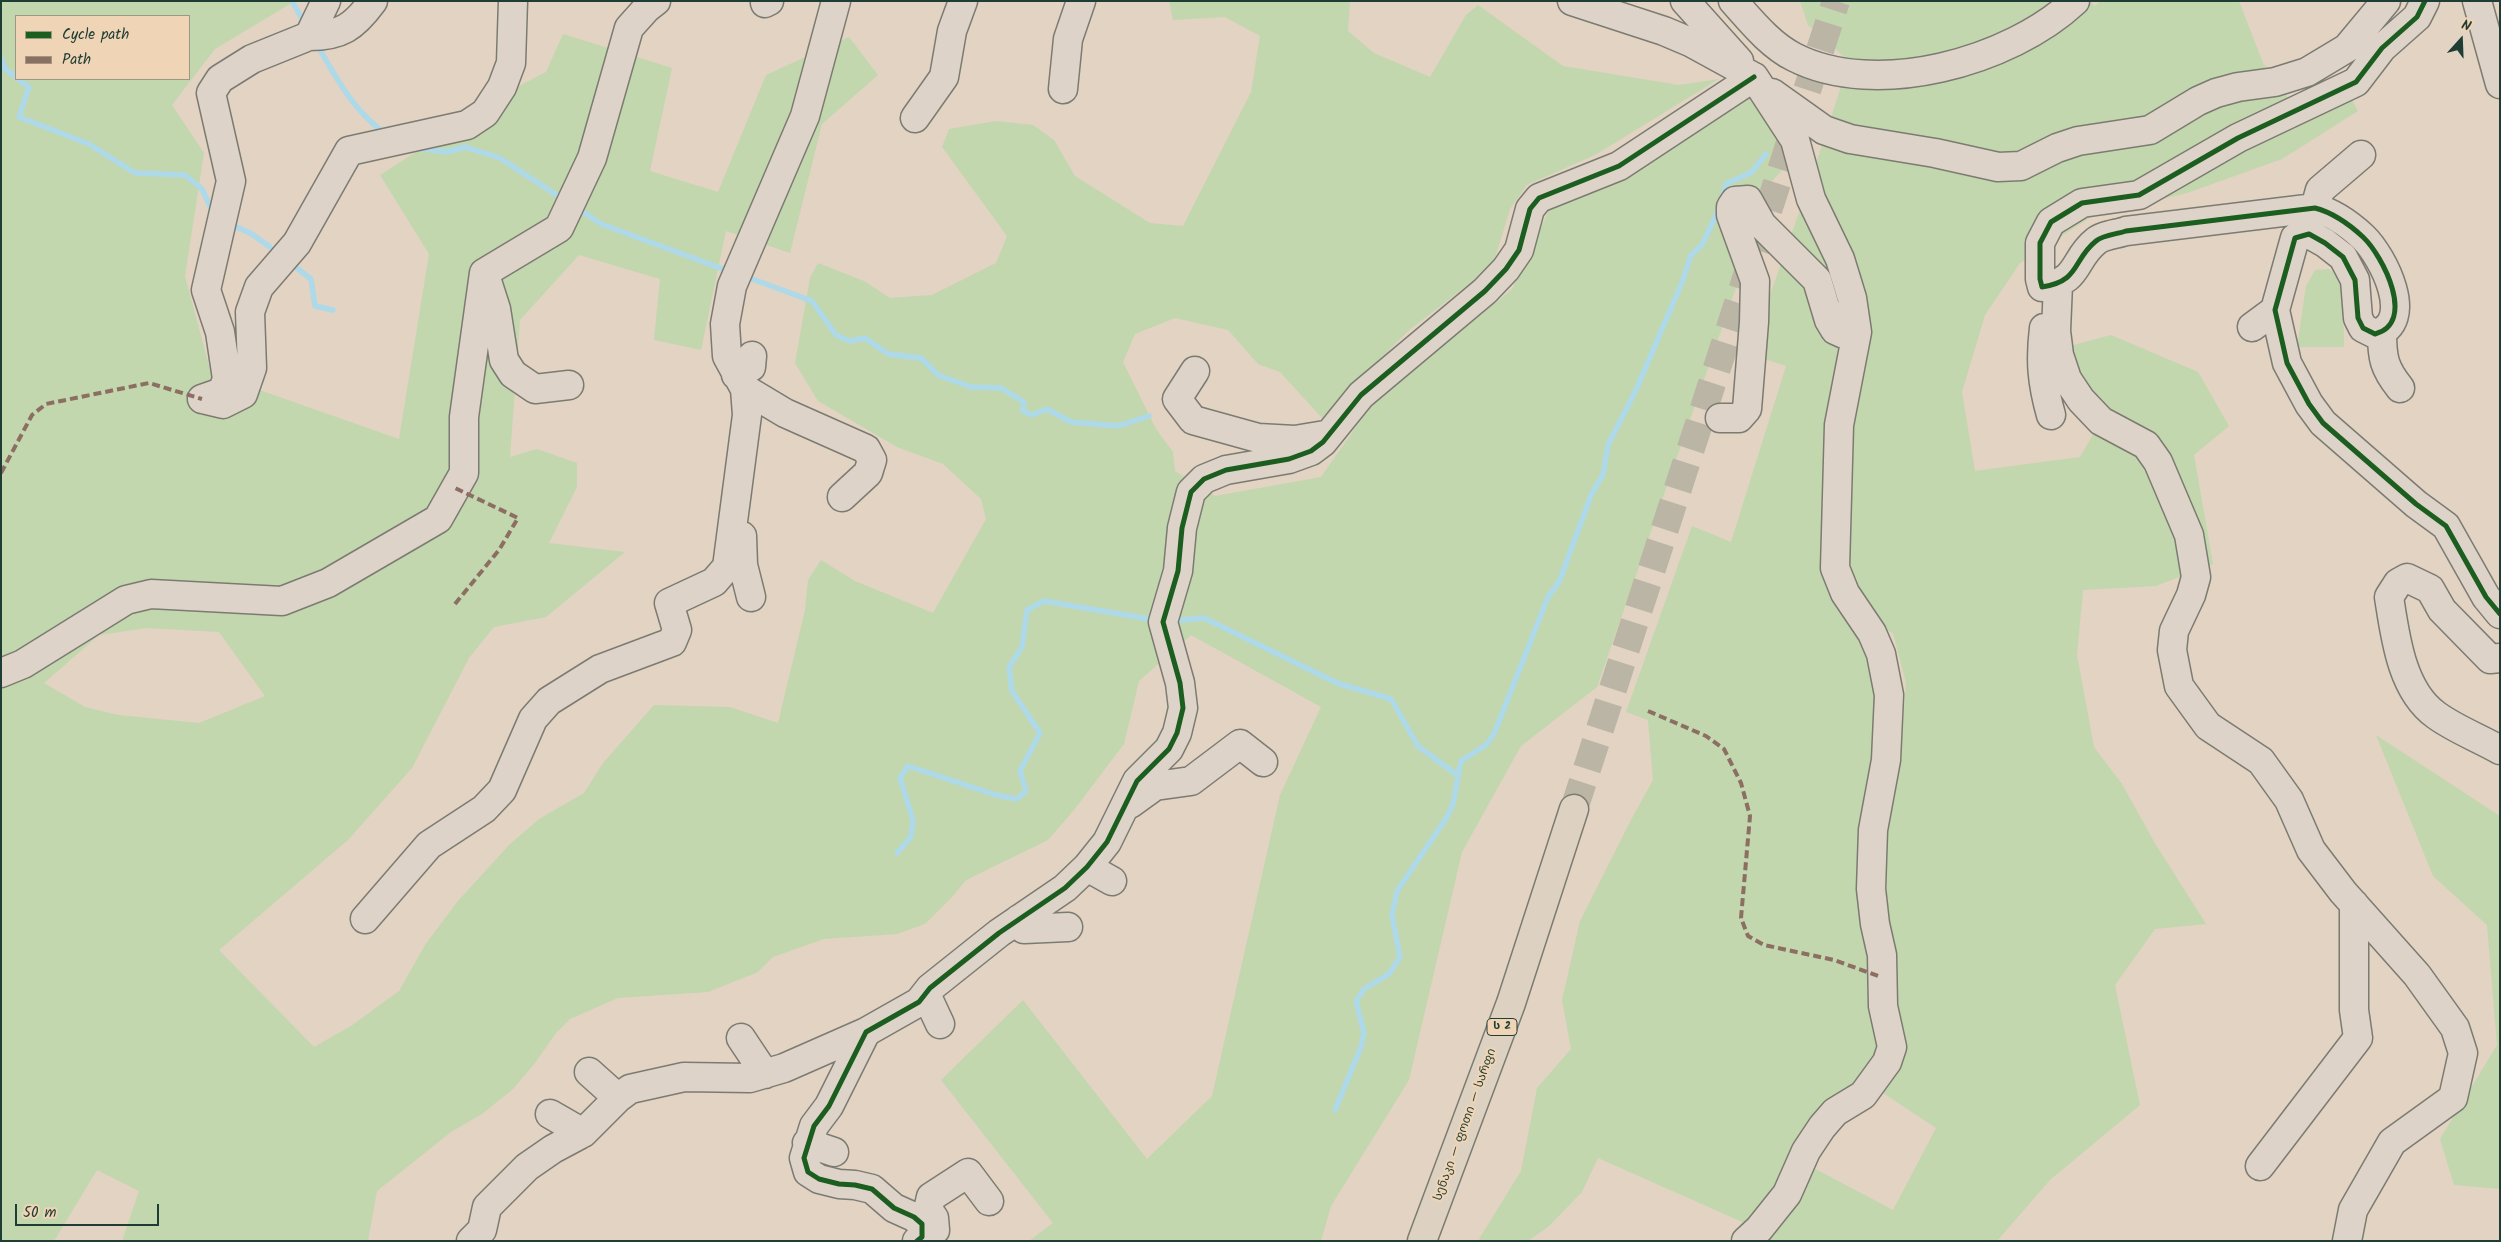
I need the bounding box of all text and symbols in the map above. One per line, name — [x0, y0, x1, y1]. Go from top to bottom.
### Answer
text: N — [2458, 14, 2474, 38]
legend — [15, 15, 190, 80]
north arrow — [2436, 15, 2486, 65]
text: Cycle path — [62, 23, 129, 47]
text: Path — [62, 48, 91, 72]
road number: ს 2 — [1487, 1019, 1517, 1036]
street label: სენაკი — ფოთი — სარფი — [1432, 1047, 1500, 1203]
scale bar — [18, 1194, 161, 1226]
text: 50 m — [23, 1201, 57, 1225]

